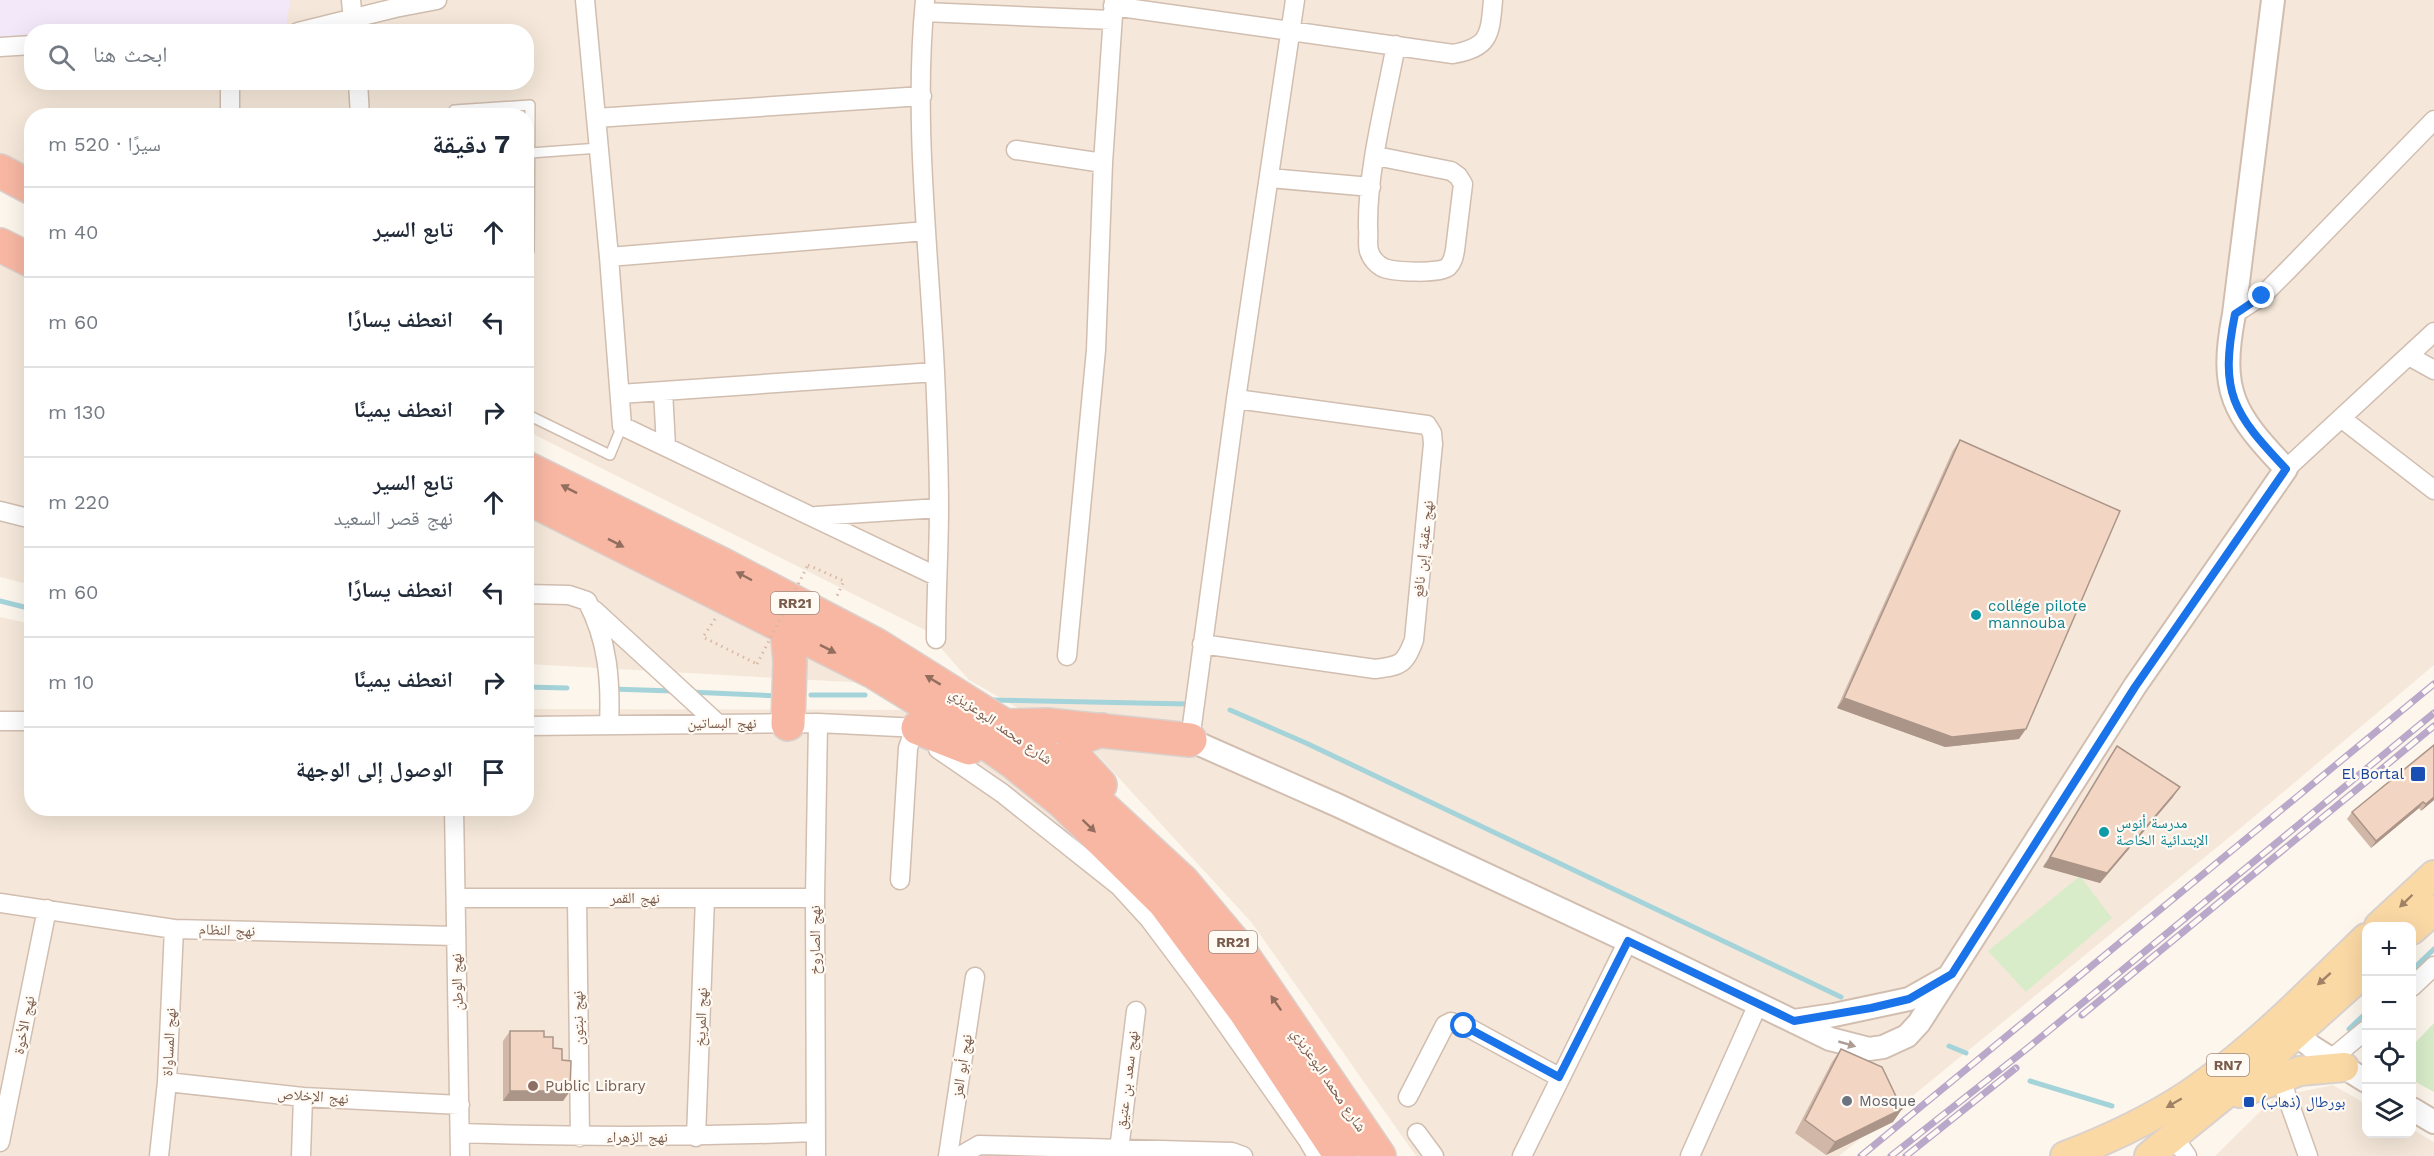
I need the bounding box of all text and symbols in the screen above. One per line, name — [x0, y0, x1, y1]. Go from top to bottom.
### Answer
search box — [24, 24, 534, 90]
icon: search — [45, 41, 78, 74]
text: ابحث هنا — [93, 42, 168, 67]
text: 7 دقيقة — [432, 129, 510, 159]
text: سيرًا · 520 m — [48, 132, 161, 156]
icon: ahead — [477, 216, 510, 249]
text: تابع السير — [373, 217, 453, 242]
text: 40 m — [48, 220, 99, 244]
route end — [2248, 282, 2274, 308]
icon: left — [477, 306, 510, 339]
text: انعطف يسارًا — [347, 307, 453, 332]
text: 60 m — [48, 310, 99, 334]
icon: right — [477, 396, 510, 429]
text: انعطف يمينًا — [353, 397, 453, 422]
text: 130 m — [48, 400, 106, 424]
text: تابع السير — [373, 470, 453, 495]
one-way arrow — [561, 485, 578, 494]
icon: ahead — [477, 486, 510, 519]
text: 220 m — [48, 490, 110, 514]
street label: نهج عقبة إبن نافع — [1409, 500, 1438, 599]
text: نهج قصر السعيد — [334, 506, 453, 530]
one-way arrow — [608, 538, 625, 547]
one-way arrow — [735, 571, 752, 581]
icon: left — [477, 576, 510, 609]
text: انعطف يسارًا — [347, 577, 453, 602]
text: 60 m — [48, 580, 99, 604]
road number: RR21 — [771, 592, 819, 614]
place label: collége pilote mannouba — [1988, 597, 2087, 632]
marker: collége pilote mannouba — [1969, 608, 1983, 622]
one-way arrow — [820, 644, 837, 654]
icon: right — [477, 666, 510, 699]
text: انعطف يمينًا — [353, 667, 453, 692]
text: 10 m — [48, 670, 94, 694]
one-way arrow — [925, 674, 941, 685]
street label: شارع محمد البوعزيزي — [945, 684, 1056, 770]
street label: نهج البساتين — [687, 714, 757, 733]
icon: arrive — [477, 756, 510, 789]
text: الوصول إلى الوجهة — [296, 757, 453, 782]
place label: El Bortal — [2341, 765, 2404, 783]
marker: El Bortal — [2409, 765, 2427, 783]
place label: مدرسة أنوس الإبتدائية الخاصة — [2116, 814, 2208, 849]
one-way arrow — [1081, 819, 1095, 833]
marker: مدرسة أنوس الإبتدائية الخاصة — [2097, 825, 2111, 839]
street label: نهج القمر — [609, 889, 660, 908]
one-way arrow — [2400, 893, 2414, 907]
street label: نهج الصاروخ — [806, 905, 825, 975]
street label: نهج النظام — [198, 920, 256, 941]
map controls — [2362, 922, 2416, 1138]
button: + — [2362, 922, 2416, 976]
road number: RR21 — [1209, 931, 1257, 953]
street label: نهج الوطن — [447, 953, 468, 1011]
one-way arrow — [2317, 971, 2331, 985]
button: − — [2362, 976, 2416, 1030]
street label: نهج المريخ — [691, 987, 712, 1047]
street label: نهج نبتون — [569, 990, 588, 1045]
street label: نهج الأخوة — [10, 994, 39, 1056]
one-way arrow — [1271, 995, 1283, 1010]
street label: نهج المساواة — [158, 1007, 181, 1077]
route start — [1450, 1012, 1476, 1038]
street label: شارع محمد البوعزيزي — [1285, 1025, 1370, 1137]
street label: نهج سعد بن عتيق — [1112, 1030, 1143, 1130]
button: locate — [2362, 1030, 2416, 1084]
street label: نهج أبو العز — [948, 1033, 977, 1100]
one-way arrow — [1838, 1040, 1856, 1050]
road number: RN7 — [2207, 1054, 2249, 1076]
place label: Public Library — [545, 1077, 646, 1095]
marker: Public Library — [526, 1079, 540, 1093]
button: layers — [2362, 1084, 2416, 1138]
street label: نهج الإخلاص — [277, 1085, 349, 1108]
place label: Mosque — [1859, 1092, 1916, 1110]
place label: بورطال (ذهاب) — [2261, 1093, 2345, 1112]
marker: Mosque — [1840, 1094, 1854, 1108]
marker: بورطال (ذهاب) — [2242, 1095, 2256, 1109]
one-way arrow — [2166, 1097, 2182, 1108]
street label: نهج الزهراء — [606, 1128, 668, 1147]

